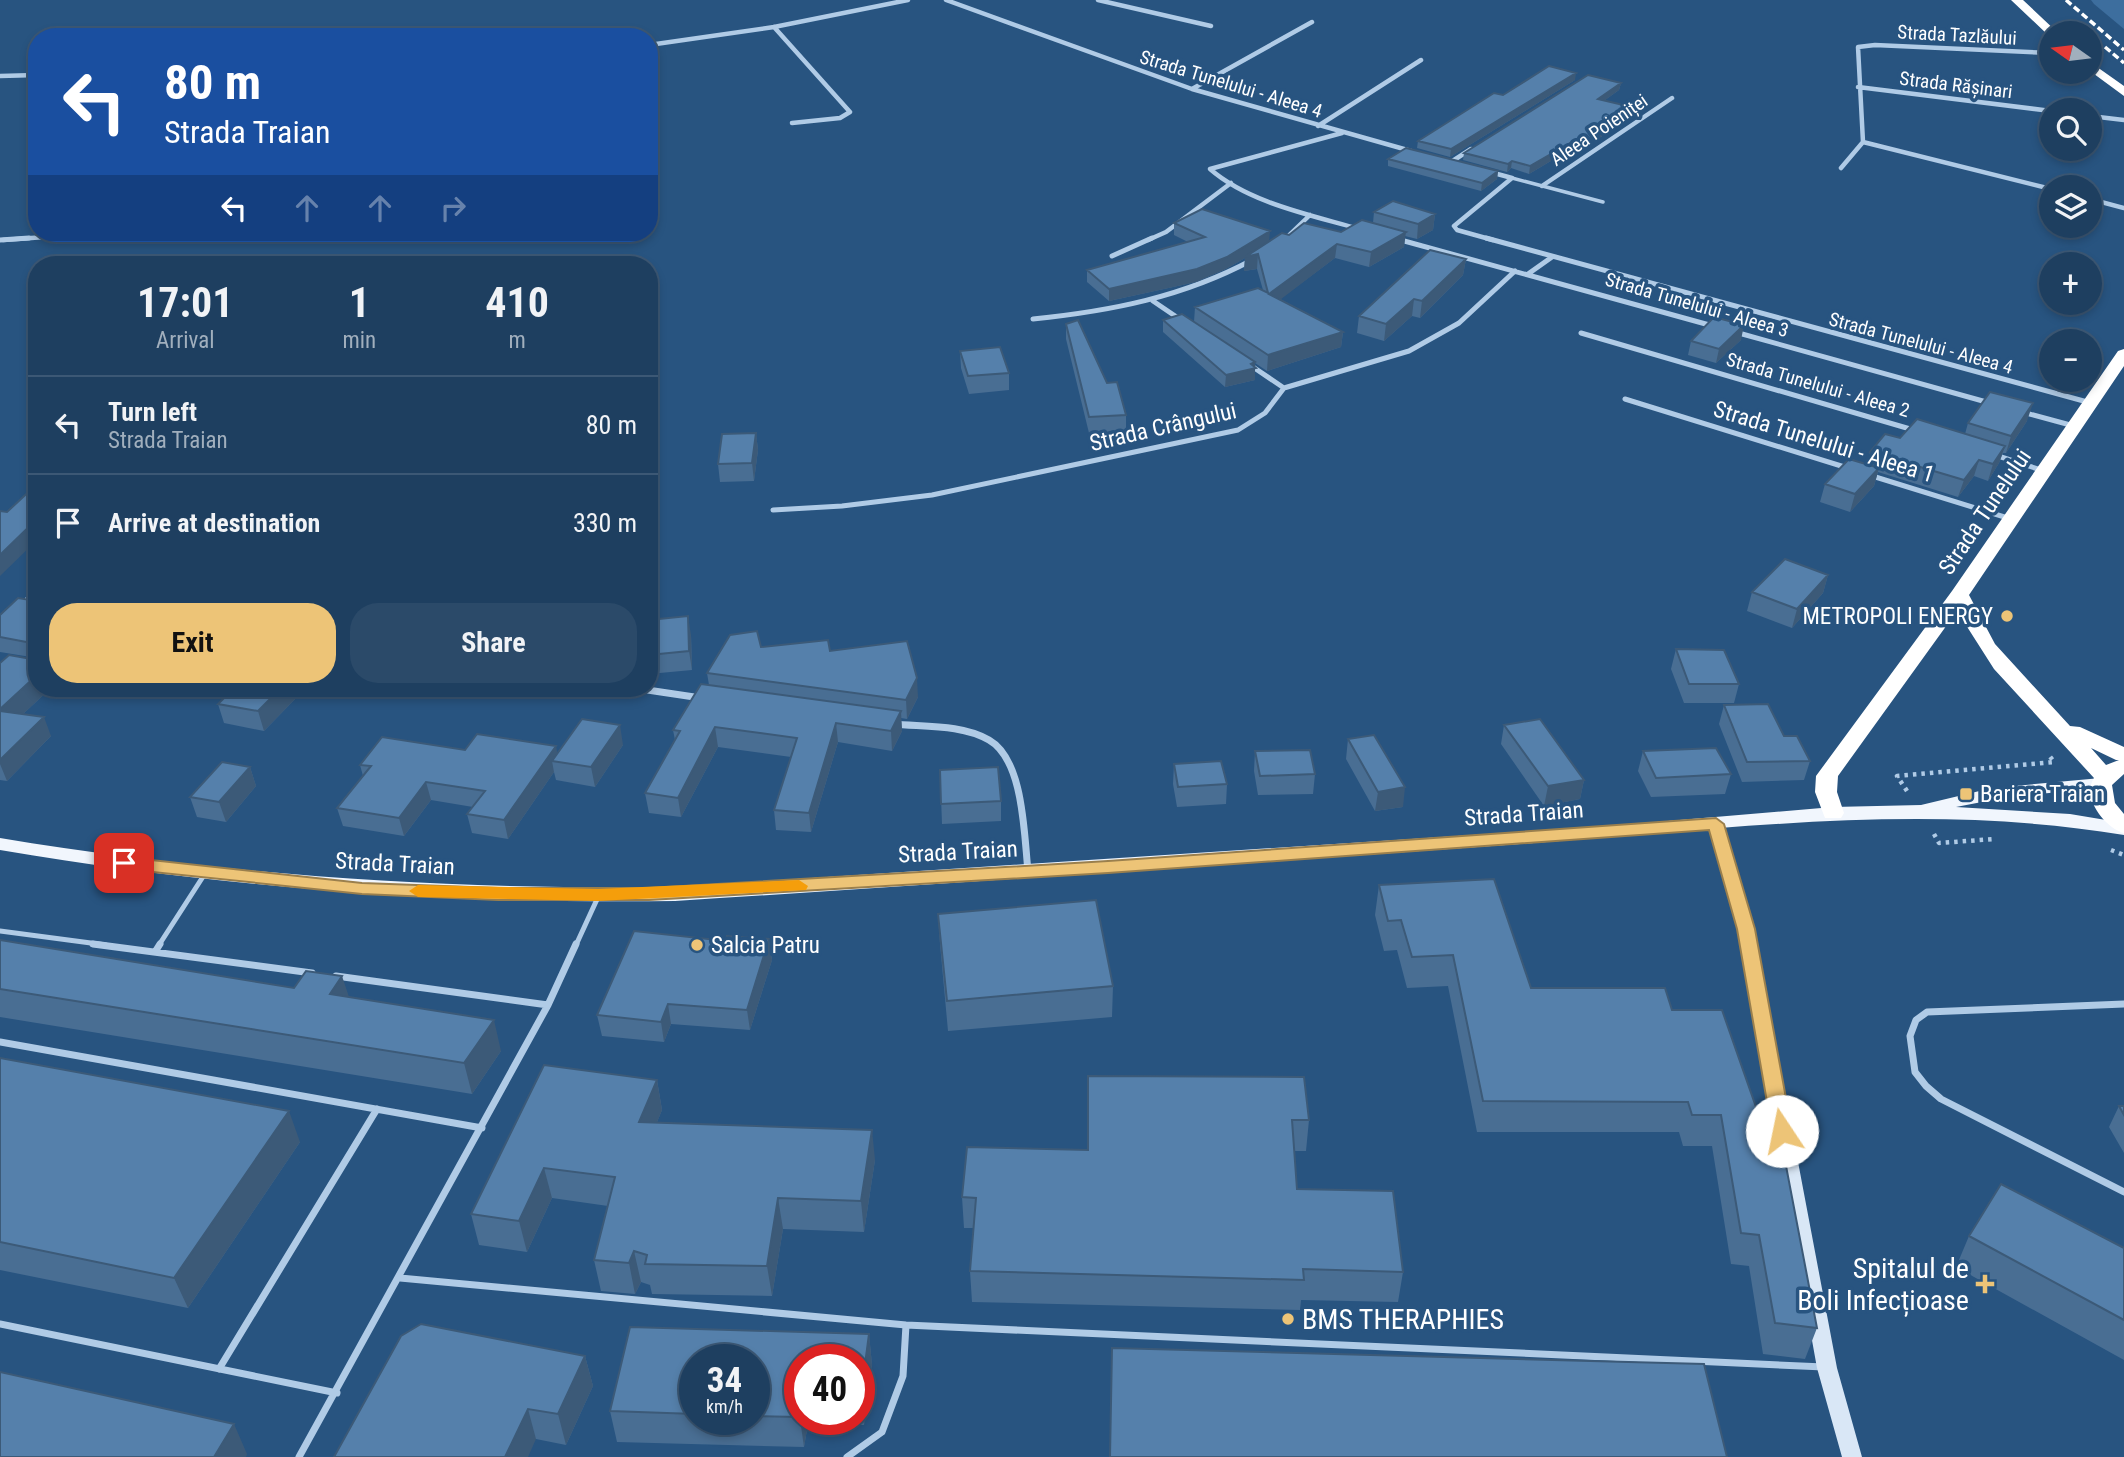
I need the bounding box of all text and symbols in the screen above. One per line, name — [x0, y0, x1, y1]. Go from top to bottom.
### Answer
street label: Strada Tazlăului — [1897, 20, 2017, 50]
north arrow — [2039, 21, 2102, 84]
map controls — [2039, 21, 2102, 392]
street label: Strada Tunelului - Aleea 4 — [1137, 45, 1325, 123]
text: 80 m — [164, 54, 261, 111]
icon: left — [49, 56, 140, 147]
street label: Strada Rășinari — [1898, 67, 2014, 103]
street label: Aleea Poieniței — [1546, 89, 1652, 171]
button: search — [2039, 98, 2102, 161]
text: Strada Traian — [164, 113, 331, 151]
button: layers — [2039, 175, 2102, 238]
icon: left — [215, 189, 253, 227]
icon: ahead — [288, 189, 326, 227]
icon: ahead — [361, 189, 399, 227]
icon: right — [434, 189, 472, 227]
button: + — [2039, 252, 2102, 315]
street label: Strada Tunelului - Aleea 3 — [1603, 268, 1791, 342]
text: 17:01 — [137, 278, 233, 327]
text: 1 — [349, 278, 370, 327]
text: 410 — [485, 278, 549, 327]
street label: Strada Tunelului - Aleea 4 — [1826, 307, 2016, 379]
text: Arrival — [156, 327, 214, 354]
text: min — [342, 327, 376, 354]
text: m — [508, 327, 526, 354]
button: − — [2039, 329, 2102, 392]
street label: Strada Tunelului - Aleea 2 — [1724, 348, 1912, 422]
street label: Strada Tunelului - Aleea 1 — [1710, 396, 1938, 488]
text: Turn left — [108, 397, 197, 427]
street label: Strada Crângului — [1087, 397, 1239, 457]
icon: left — [49, 406, 87, 444]
text: 80 m — [586, 410, 637, 440]
text: Strada Traian — [108, 427, 228, 454]
street label: Strada Tunelului — [1933, 444, 2037, 580]
icon: arrive — [49, 504, 87, 542]
text: Arrive at destination — [108, 508, 320, 538]
text: 330 m — [573, 508, 637, 538]
button: Exit — [49, 603, 336, 683]
button: Share — [350, 603, 637, 683]
place label: METROPOLI ENERGY — [1802, 603, 1993, 630]
marker: METROPOLI ENERGY — [1999, 608, 2015, 624]
place label: Bariera Traian — [1980, 781, 2105, 808]
marker: Bariera Traian — [1958, 786, 1974, 802]
street label: Strada Traian — [1463, 796, 1585, 832]
pin — [94, 833, 154, 893]
street label: Strada Traian — [898, 835, 1018, 869]
icon: arrive — [105, 844, 143, 882]
street label: Strada Traian — [335, 847, 455, 881]
place label: Salcia Patru — [711, 932, 820, 959]
marker: Salcia Patru — [689, 937, 705, 953]
position arrow — [1745, 1094, 1819, 1168]
place label: Spitalul de Boli Infecțioase — [1797, 1252, 1969, 1317]
marker: Spitalul de Boli Infecțioase — [1975, 1274, 1995, 1294]
place label: BMS THERAPHIES — [1302, 1303, 1504, 1336]
marker: BMS THERAPHIES — [1280, 1311, 1296, 1327]
speed limit sign: 40 — [784, 1344, 875, 1435]
text: 34 — [707, 1360, 742, 1401]
text: km/h — [706, 1396, 743, 1417]

